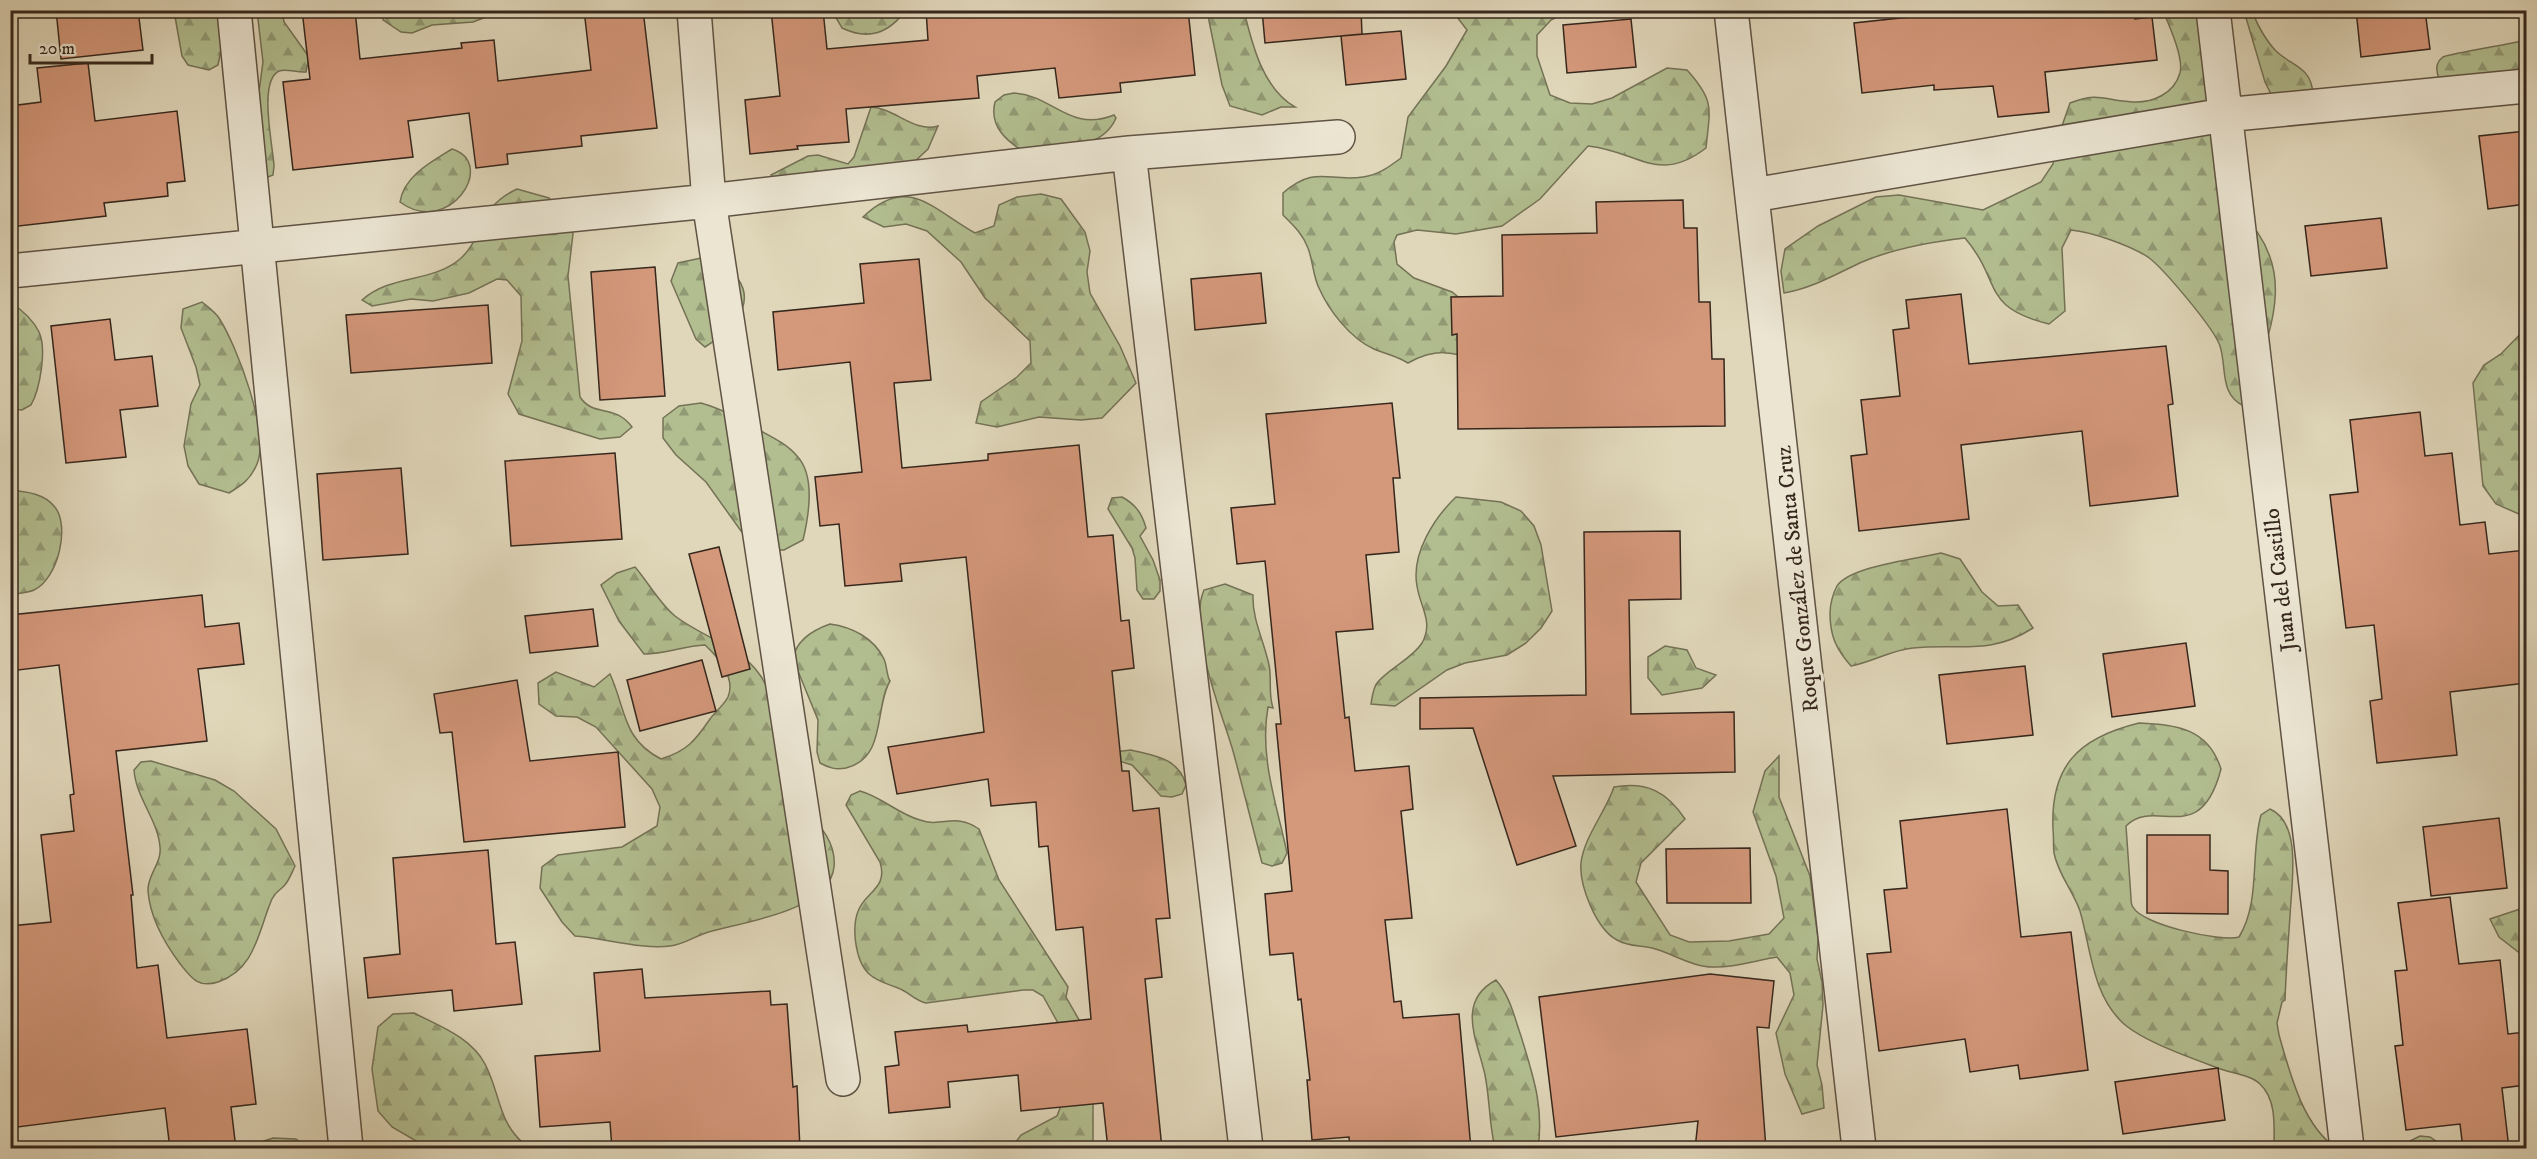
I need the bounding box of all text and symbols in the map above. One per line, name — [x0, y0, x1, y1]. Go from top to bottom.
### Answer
scale bar — [30, 27, 152, 65]
text: 20 m — [39, 38, 75, 60]
street label: Roque González de Santa Cruz — [1770, 444, 1825, 713]
street label: Juan del Castillo — [2258, 507, 2303, 655]

